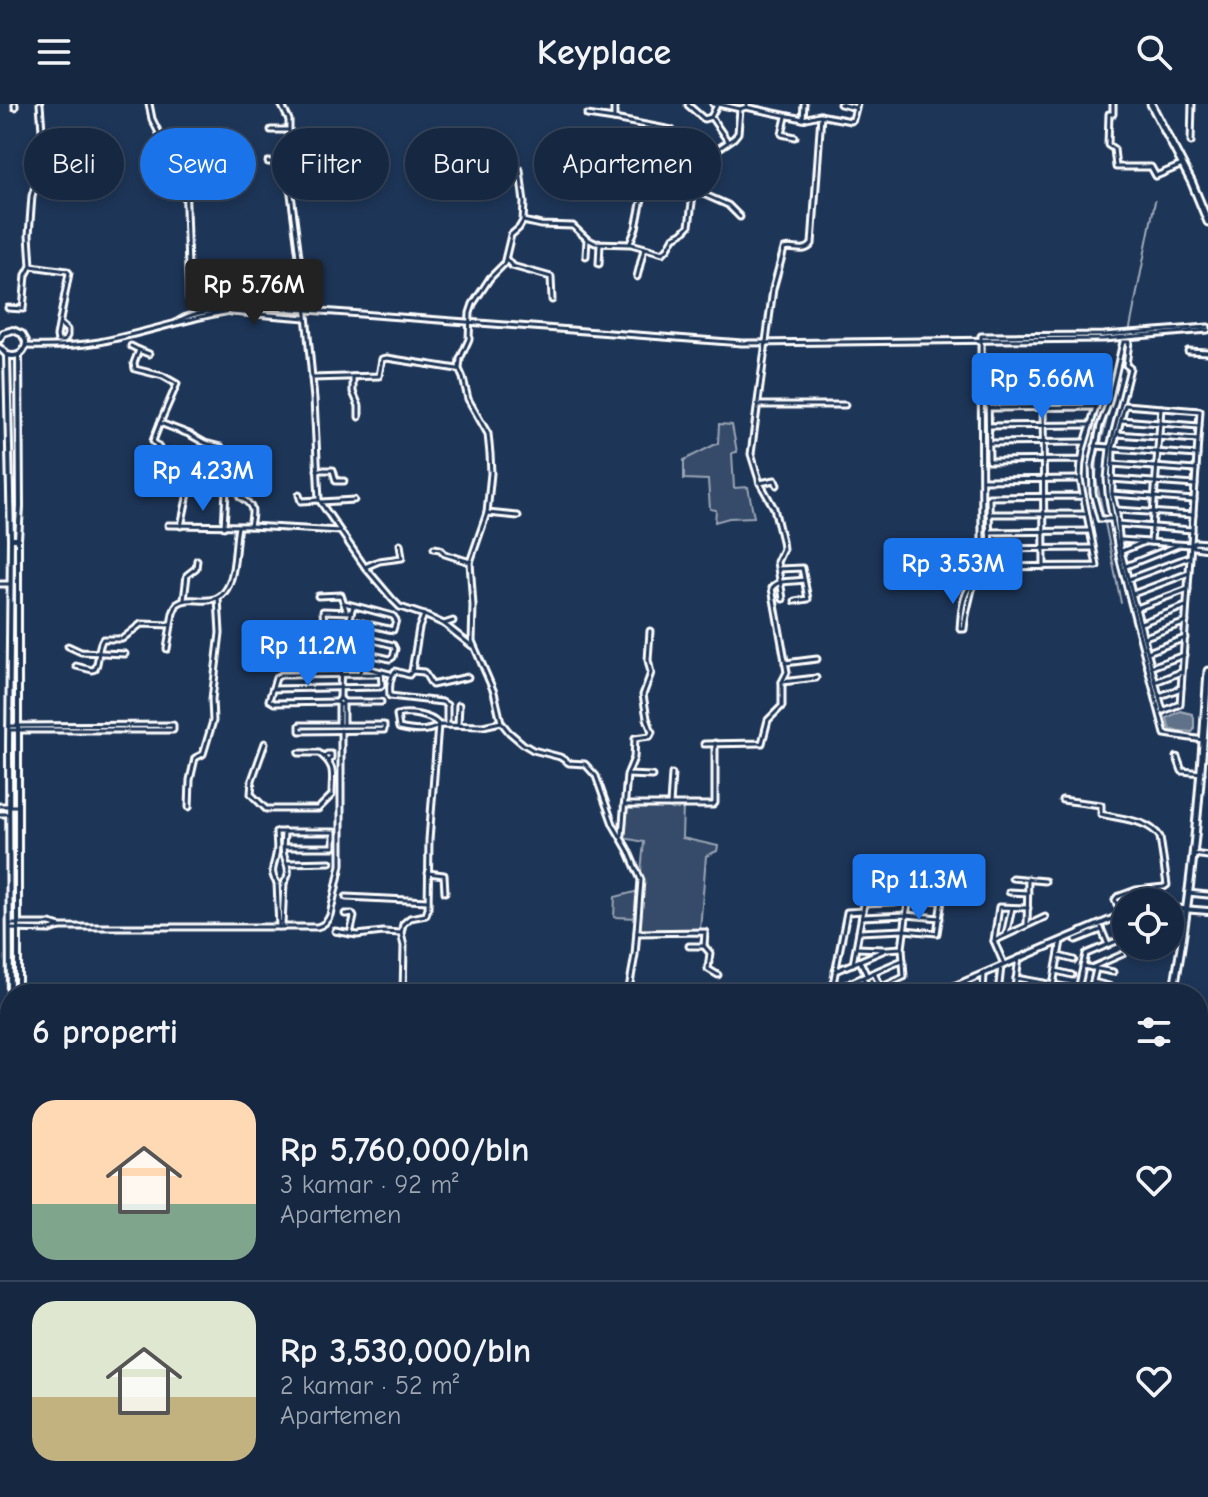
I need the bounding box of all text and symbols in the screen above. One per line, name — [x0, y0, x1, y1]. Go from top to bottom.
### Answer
icon: menu — [32, 30, 76, 74]
icon: search — [1132, 30, 1176, 74]
text: Keyplace — [537, 32, 671, 73]
chip: Beli — [24, 128, 124, 200]
chip: Sewa — [140, 128, 256, 200]
chip: Filter — [272, 128, 389, 200]
chip: Baru — [405, 128, 518, 200]
chip: Apartemen — [534, 128, 721, 200]
pin: Rp 5.76M — [171, 259, 337, 327]
text: Rp 5.76M — [203, 270, 305, 300]
pin: Rp 5.66M — [959, 353, 1125, 421]
text: Rp 5.66M — [990, 364, 1094, 394]
pin: Rp 4.23M — [120, 445, 286, 513]
text: Rp 4.23M — [152, 456, 254, 486]
pin: Rp 3.53M — [870, 538, 1036, 606]
text: Rp 3.53M — [901, 549, 1005, 579]
pin: Rp 11.2M — [225, 620, 391, 688]
text: Rp 11.2M — [259, 631, 357, 661]
pin: Rp 11.3M — [836, 854, 1002, 922]
text: Rp 11.3M — [871, 865, 967, 895]
map controls — [1112, 888, 1184, 960]
button: locate — [1112, 888, 1184, 960]
icon: filters — [1132, 1010, 1176, 1054]
text: 6 properti — [32, 1012, 178, 1052]
text: Rp 5,760,000/bln — [280, 1130, 529, 1170]
icon: home — [96, 1132, 192, 1228]
icon: heart — [1132, 1158, 1176, 1202]
text: 3 kamar · 92 m² — [280, 1170, 459, 1200]
text: Apartemen — [280, 1200, 401, 1230]
text: Rp 3,530,000/bln — [280, 1331, 531, 1371]
icon: home — [96, 1333, 192, 1429]
icon: heart — [1132, 1359, 1176, 1403]
text: 2 kamar · 52 m² — [280, 1371, 459, 1401]
text: Apartemen — [280, 1401, 401, 1431]

